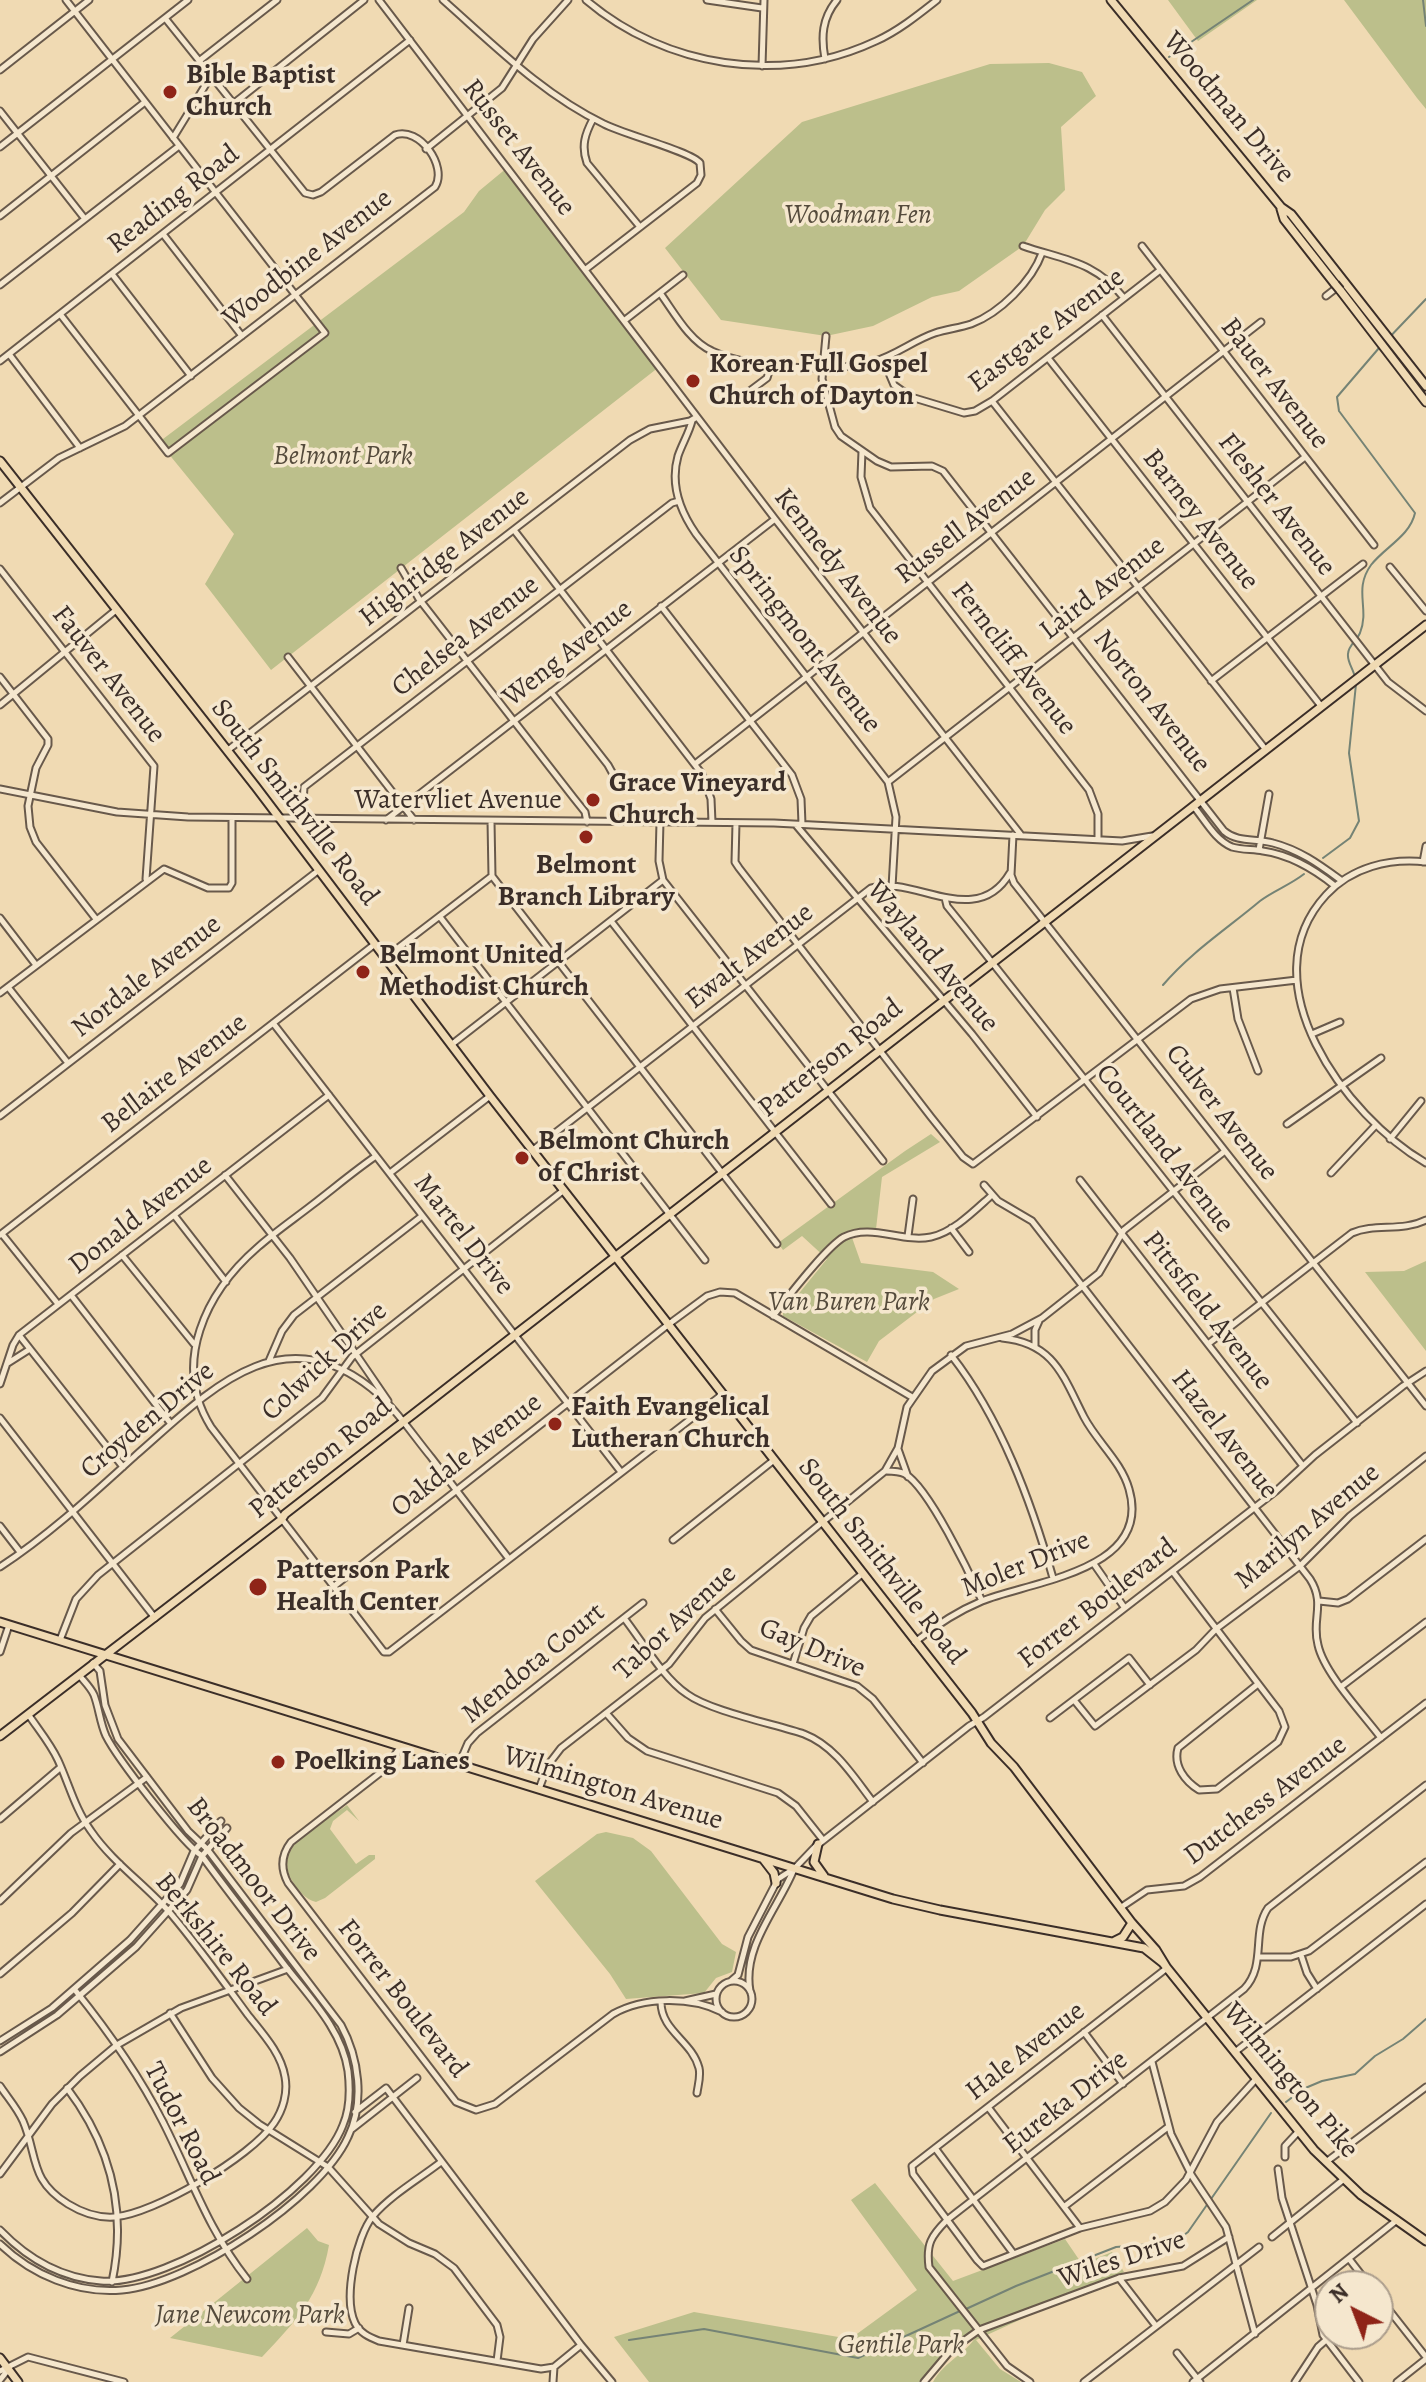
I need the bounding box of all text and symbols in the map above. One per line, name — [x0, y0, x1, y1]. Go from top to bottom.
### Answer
street label: Woodman Drive — [1155, 26, 1301, 190]
place label: Bible Baptist Church — [186, 59, 335, 125]
street label: Russet Avenue — [454, 73, 582, 223]
marker: Bible Baptist Church — [161, 83, 179, 101]
street label: Reading Road — [101, 138, 247, 262]
street label: Woodbine Avenue — [217, 182, 399, 336]
park label: Woodman Fen — [784, 199, 932, 233]
street label: Eastgate Avenue — [962, 261, 1132, 401]
street label: Bauer Avenue — [1212, 312, 1336, 456]
place label: Korean Full Gospel Church of Dayton — [709, 348, 928, 414]
marker: Korean Full Gospel Church of Dayton — [684, 372, 702, 390]
street label: Flesher Avenue — [1210, 427, 1342, 583]
park label: Belmont Park — [273, 440, 413, 474]
street label: Barney Avenue — [1134, 443, 1266, 597]
street label: Russell Avenue — [889, 462, 1043, 592]
street label: Highridge Avenue — [353, 481, 537, 635]
street label: Kennedy Avenue — [766, 482, 908, 652]
street label: Laird Avenue — [1034, 530, 1172, 648]
street label: Springmont Avenue — [720, 540, 888, 740]
street label: Chelsea Avenue — [386, 569, 546, 705]
street label: Ferncliff Avenue — [943, 576, 1083, 742]
street label: Weng Avenue — [497, 593, 639, 715]
street label: Fauver Avenue — [44, 599, 172, 751]
street label: Norton Avenue — [1085, 624, 1217, 780]
street label: South Smithville Road — [203, 693, 385, 913]
place label: Grace Vineyard Church — [609, 767, 786, 833]
street label: Watervliet Avenue — [354, 784, 562, 818]
marker: Grace Vineyard Church — [584, 791, 602, 809]
marker: Belmont Branch Library — [577, 828, 595, 846]
place label: Belmont Branch Library — [498, 849, 674, 915]
street label: Wayland Avenue — [859, 874, 1005, 1040]
street label: Ewalt Avenue — [679, 897, 821, 1017]
street label: Nordale Avenue — [66, 908, 228, 1046]
place label: Belmont United Methodist Church — [379, 939, 589, 1005]
marker: Belmont United Methodist Church — [354, 963, 372, 981]
street label: Patterson Road — [752, 992, 910, 1126]
street label: Bellaire Avenue — [96, 1007, 254, 1141]
street label: Culver Avenue — [1157, 1038, 1285, 1188]
street label: Courtland Avenue — [1088, 1058, 1240, 1240]
place label: Belmont Church of Christ — [538, 1125, 730, 1191]
marker: Belmont Church of Christ — [513, 1149, 531, 1167]
street label: Donald Avenue — [63, 1150, 219, 1282]
street label: Martel Drive — [405, 1168, 521, 1302]
street label: Pittsfield Avenue — [1134, 1225, 1280, 1397]
park label: Van Buren Park — [768, 1286, 930, 1320]
street label: Colwick Drive — [255, 1295, 395, 1429]
street label: Croyden Drive — [74, 1355, 222, 1487]
street label: Hazel Avenue — [1163, 1364, 1285, 1506]
street label: Oakdale Avenue — [385, 1387, 549, 1525]
street label: Patterson Road — [243, 1391, 399, 1527]
place label: Faith Evangelical Lutheran Church — [571, 1391, 770, 1457]
marker: Faith Evangelical Lutheran Church — [546, 1415, 564, 1433]
street label: South Smithville Road — [790, 1452, 972, 1672]
street label: Marilyn Avenue — [1229, 1457, 1387, 1597]
street label: Moler Drive — [957, 1524, 1095, 1606]
street label: Forrer Boulevard — [1012, 1532, 1184, 1676]
place label: Patterson Park Health Center — [276, 1554, 449, 1620]
street label: Tabor Avenue — [608, 1558, 744, 1688]
marker: Patterson Park Health Center — [247, 1576, 269, 1598]
street label: Mendota Court — [456, 1596, 612, 1732]
street label: Gay Drive — [754, 1612, 870, 1686]
street label: Dutchess Avenue — [1178, 1729, 1354, 1873]
street label: Wilmington Avenue — [499, 1740, 727, 1838]
place label: Poelking Lanes — [294, 1745, 470, 1779]
marker: Poelking Lanes — [269, 1753, 287, 1771]
street label: Broadmoor Drive — [178, 1791, 328, 1969]
street label: Berkshire Road — [147, 1867, 283, 2023]
street label: Forrer Boulevard — [330, 1913, 474, 2085]
street label: Hale Avenue — [960, 1995, 1092, 2109]
street label: Wilmington Pike — [1215, 1996, 1365, 2166]
street label: Eureka Drive — [997, 2044, 1135, 2162]
street label: Tudor Road — [136, 2057, 226, 2191]
street label: Wiles Drive — [1054, 2224, 1190, 2296]
north arrow — [1314, 2270, 1394, 2350]
text: N — [1323, 2277, 1355, 2310]
park label: Jane Newcom Park — [155, 2299, 345, 2333]
park label: Gentile Park — [837, 2329, 965, 2363]

